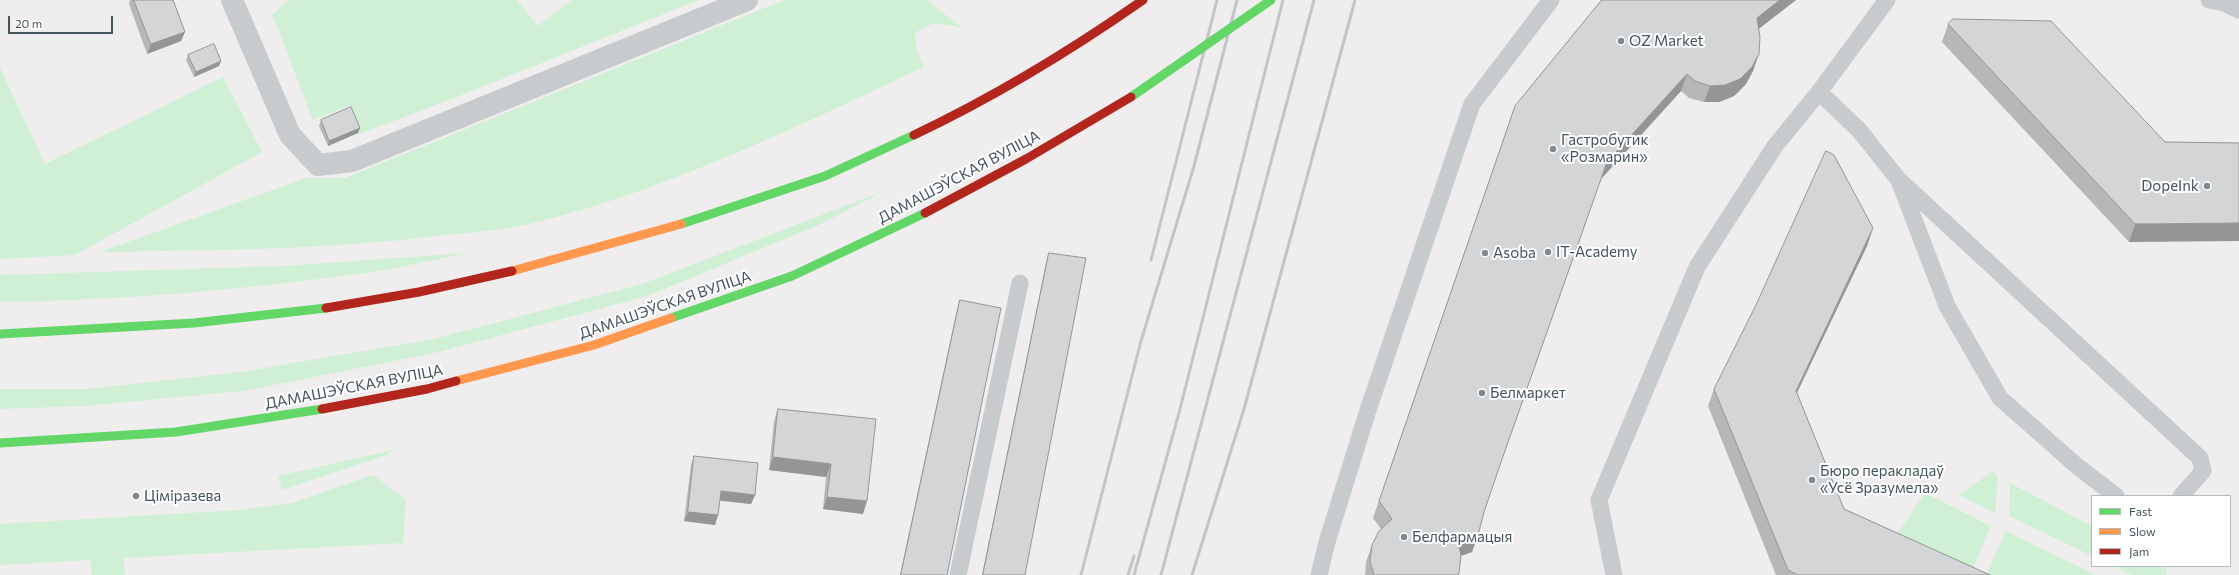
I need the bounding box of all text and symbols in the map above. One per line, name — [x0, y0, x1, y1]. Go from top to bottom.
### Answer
scale bar — [10, 8, 115, 34]
text: 20 m — [15, 16, 42, 30]
place label: OZ Market — [1629, 32, 1704, 50]
marker: OZ Market — [1616, 36, 1626, 46]
street label: ДАМАШЭЎСКАЯ ВУЛІЦА — [875, 127, 1043, 227]
place label: Гастробутик «Розмарин» — [1561, 131, 1648, 166]
marker: Гастробутик «Розмарин» — [1548, 144, 1558, 154]
place label: DopeInk — [2141, 177, 2199, 195]
marker: DopeInk — [2202, 181, 2212, 191]
place label: IT-Academy — [1556, 243, 1638, 261]
place label: Asoba — [1493, 244, 1536, 262]
marker: IT-Academy — [1543, 247, 1553, 257]
marker: Asoba — [1480, 248, 1490, 258]
street label: ДАМАШЭЎСКАЯ ВУЛІЦА — [577, 267, 753, 343]
street label: ДАМАШЭЎСКАЯ ВУЛІЦА — [264, 361, 444, 413]
place label: Белмаркет — [1490, 384, 1566, 402]
marker: Белмаркет — [1477, 388, 1487, 398]
place label: Бюро перакладаў «Усё Зразумела» — [1820, 462, 1944, 497]
marker: Бюро перакладаў «Усё Зразумела» — [1807, 475, 1817, 485]
place label: Ціміразева — [144, 487, 221, 505]
marker: Ціміразева — [131, 491, 141, 501]
legend — [2091, 495, 2231, 567]
text: Fast — [2129, 504, 2152, 518]
text: Slow — [2129, 524, 2156, 538]
place label: Белфармацыя — [1412, 528, 1512, 546]
marker: Белфармацыя — [1399, 532, 1409, 542]
text: Jam — [2129, 544, 2149, 558]

